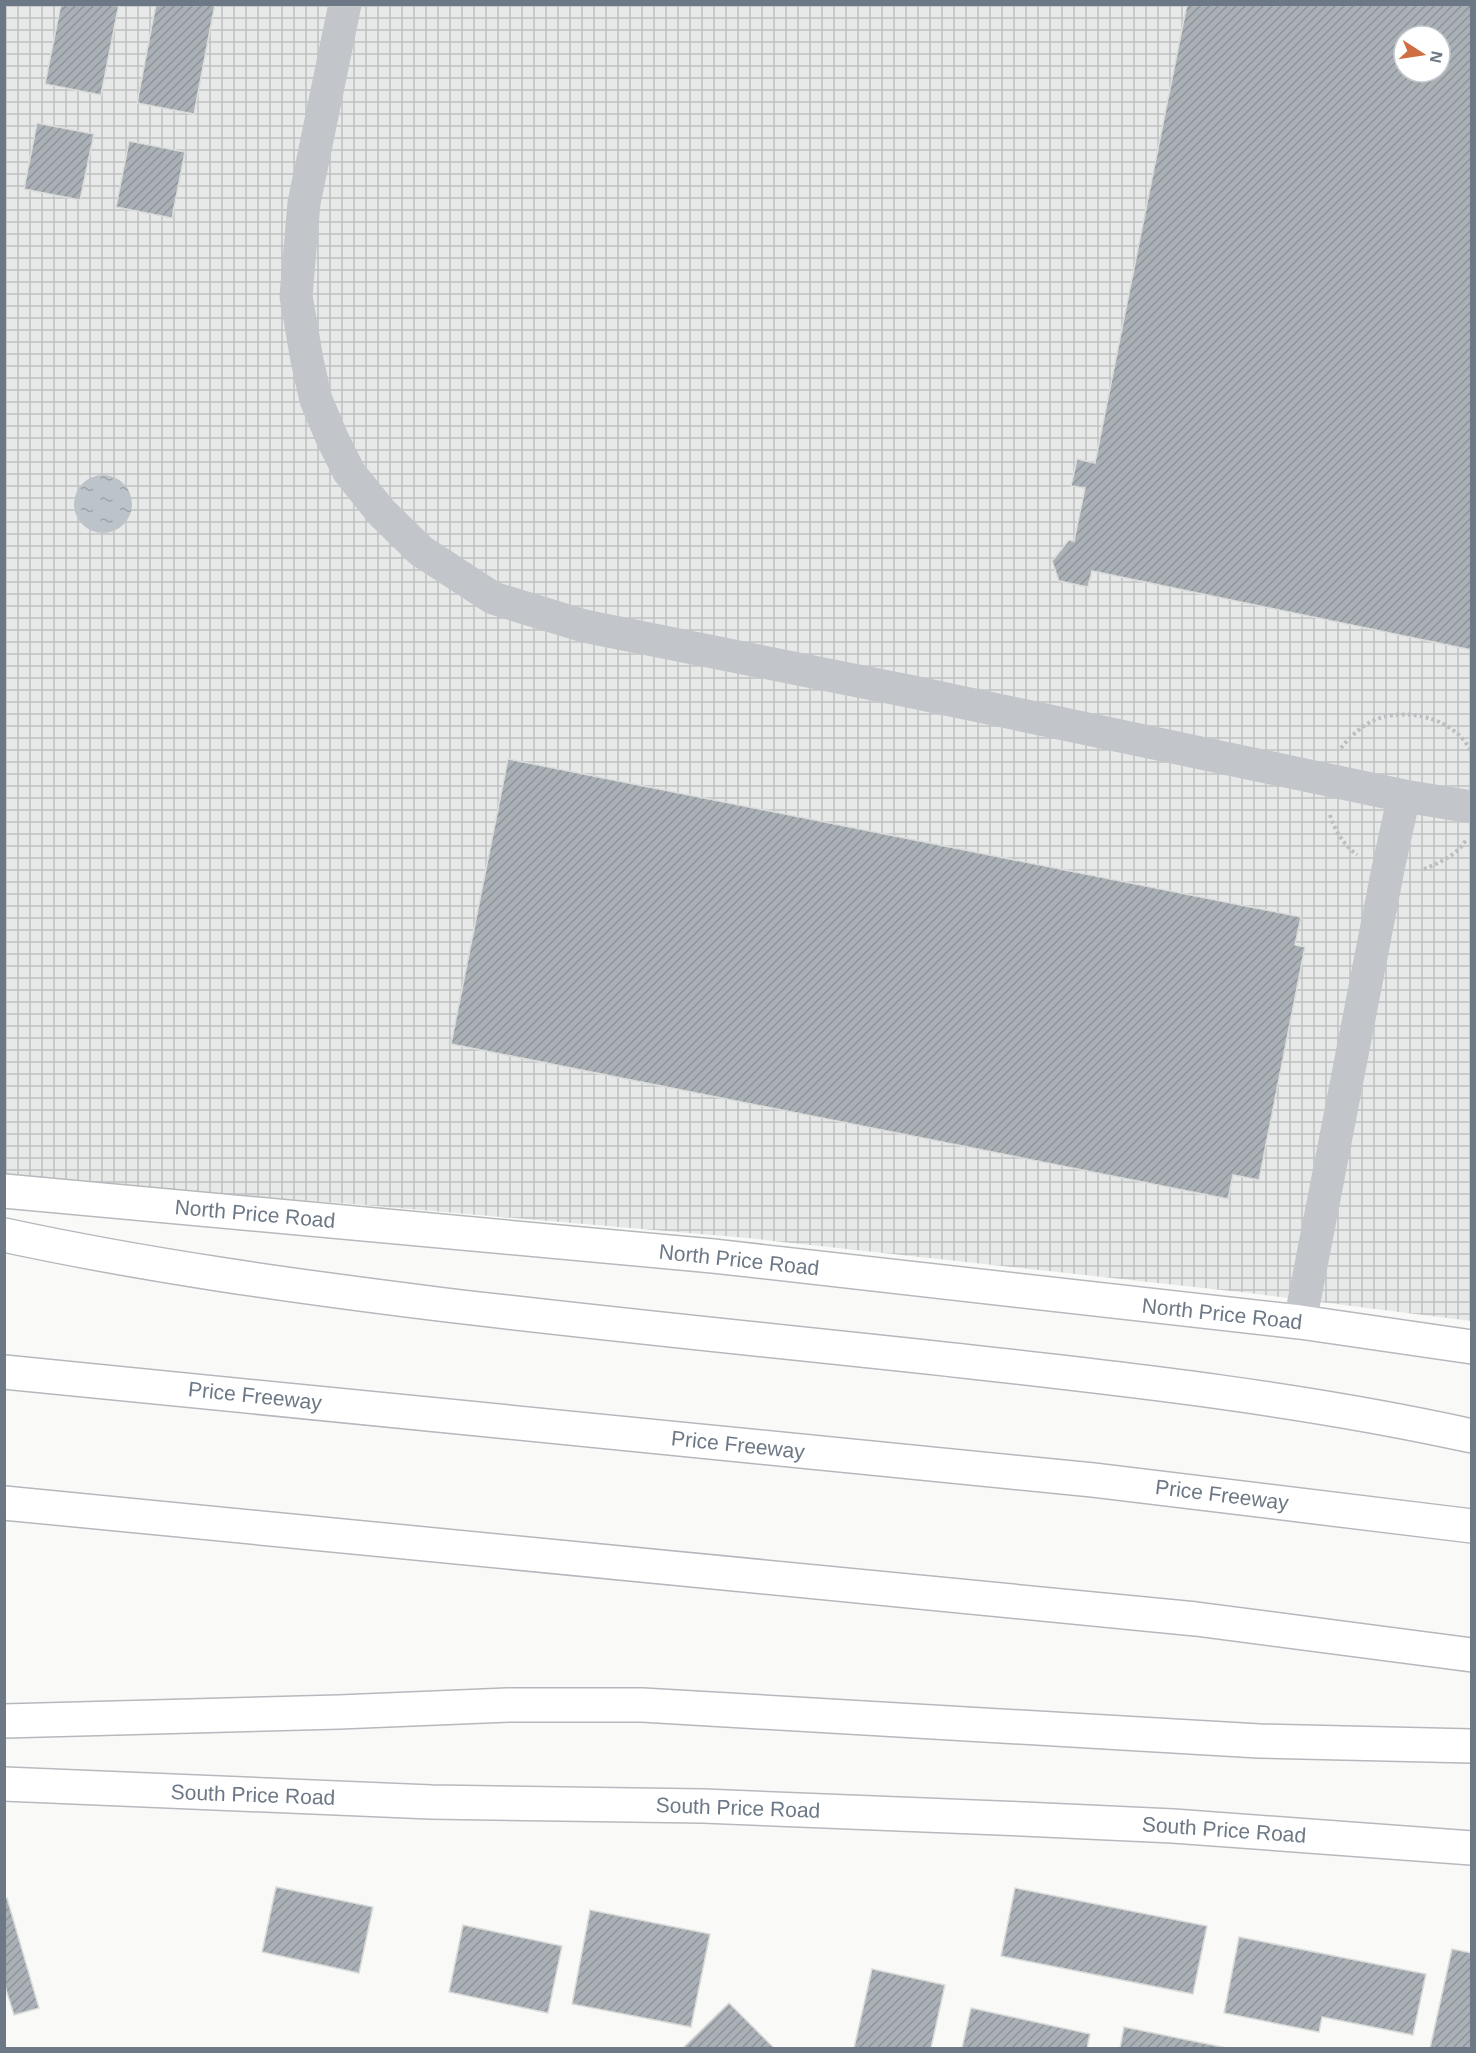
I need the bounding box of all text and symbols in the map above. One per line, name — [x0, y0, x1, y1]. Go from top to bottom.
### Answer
north arrow — [1392, 24, 1452, 84]
text: N — [1427, 50, 1446, 64]
street label: North Price Road — [174, 1195, 336, 1232]
street label: North Price Road — [658, 1240, 820, 1279]
street label: North Price Road — [1141, 1294, 1303, 1333]
street label: Price Freeway — [187, 1377, 323, 1414]
street label: Price Freeway — [670, 1426, 806, 1463]
street label: Price Freeway — [1154, 1475, 1291, 1514]
street label: South Price Road — [170, 1780, 336, 1809]
street label: South Price Road — [655, 1793, 821, 1822]
street label: South Price Road — [1141, 1812, 1307, 1847]

